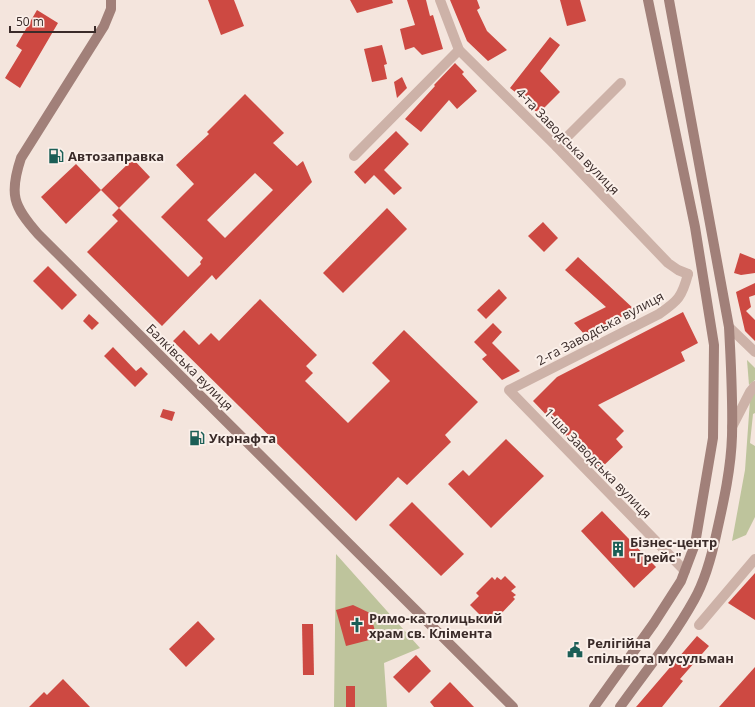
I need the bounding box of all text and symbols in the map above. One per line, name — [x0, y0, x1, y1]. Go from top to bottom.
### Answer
scale bar — [10, 8, 95, 34]
text: 50 m — [16, 13, 44, 30]
street label: 4-та Заводська вулиця — [512, 84, 624, 198]
fuel station icon: Автозаправка — [47, 147, 65, 165]
place label: Автозаправка — [68, 147, 164, 165]
street label: 2-га Заводська вулиця — [533, 287, 667, 369]
street label: Балківська вулиця — [143, 320, 237, 414]
street label: 1-ша Заводська вулиця — [540, 404, 656, 522]
fuel station icon: Укрнафта — [188, 429, 206, 447]
place label: Укрнафта — [209, 429, 276, 447]
place label: Бізнес-центр "Грейс" — [630, 533, 717, 566]
building icon: Бізнес-центр "Грейс" — [609, 540, 627, 558]
place label: Римо-католицький храм св. Клімента — [369, 609, 502, 642]
church icon: Римо-католицький храм св. Клімента — [348, 616, 366, 634]
place label: Релігійна спільнота мусульман — [587, 634, 734, 667]
public building icon: Релігійна спільнота мусульман — [566, 641, 584, 659]

